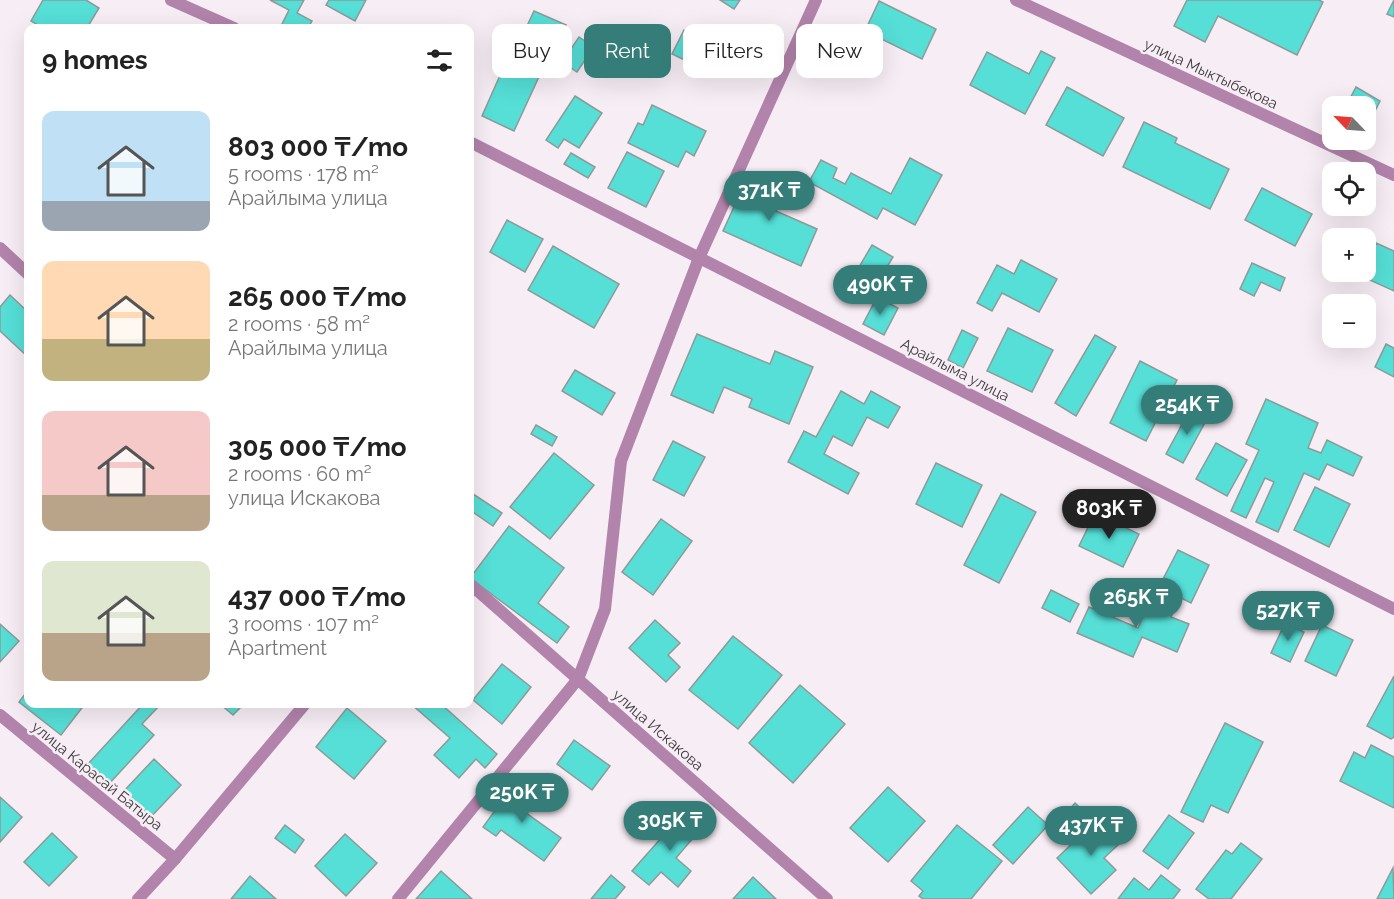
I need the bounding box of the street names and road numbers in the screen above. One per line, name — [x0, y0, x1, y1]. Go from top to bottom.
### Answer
street label: улица Мыктыбекова — [1141, 35, 1281, 113]
street label: Арайлыма улица — [898, 335, 1012, 405]
street label: улица Искакова — [609, 686, 707, 774]
street label: улица Карасай Батыра — [28, 718, 166, 834]

